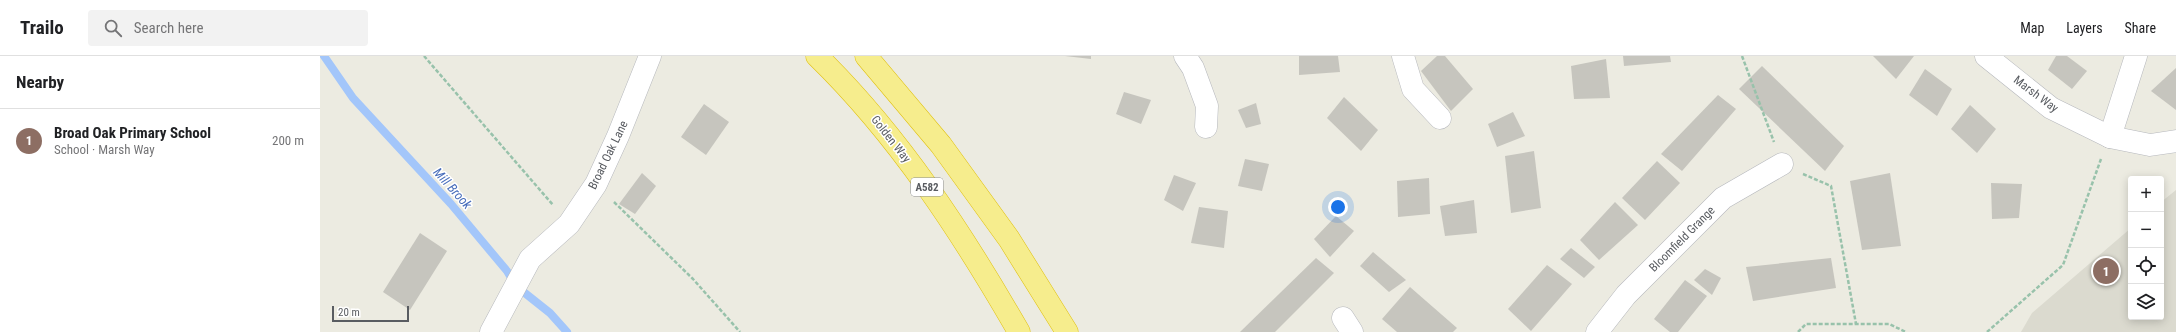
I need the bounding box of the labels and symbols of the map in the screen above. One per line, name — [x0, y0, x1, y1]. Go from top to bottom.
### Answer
street label: Marsh Way — [2011, 73, 2061, 115]
street label: Golden Way — [868, 113, 914, 165]
street label: Broad Oak Lane — [585, 118, 631, 192]
water label: Mill Brook — [430, 165, 475, 212]
road number: A582 — [911, 178, 943, 196]
your location — [1328, 197, 1348, 217]
street label: Bloomfield Grange — [1646, 203, 1718, 275]
pin: 1 — [2093, 256, 2119, 286]
scale bar — [332, 304, 409, 323]

